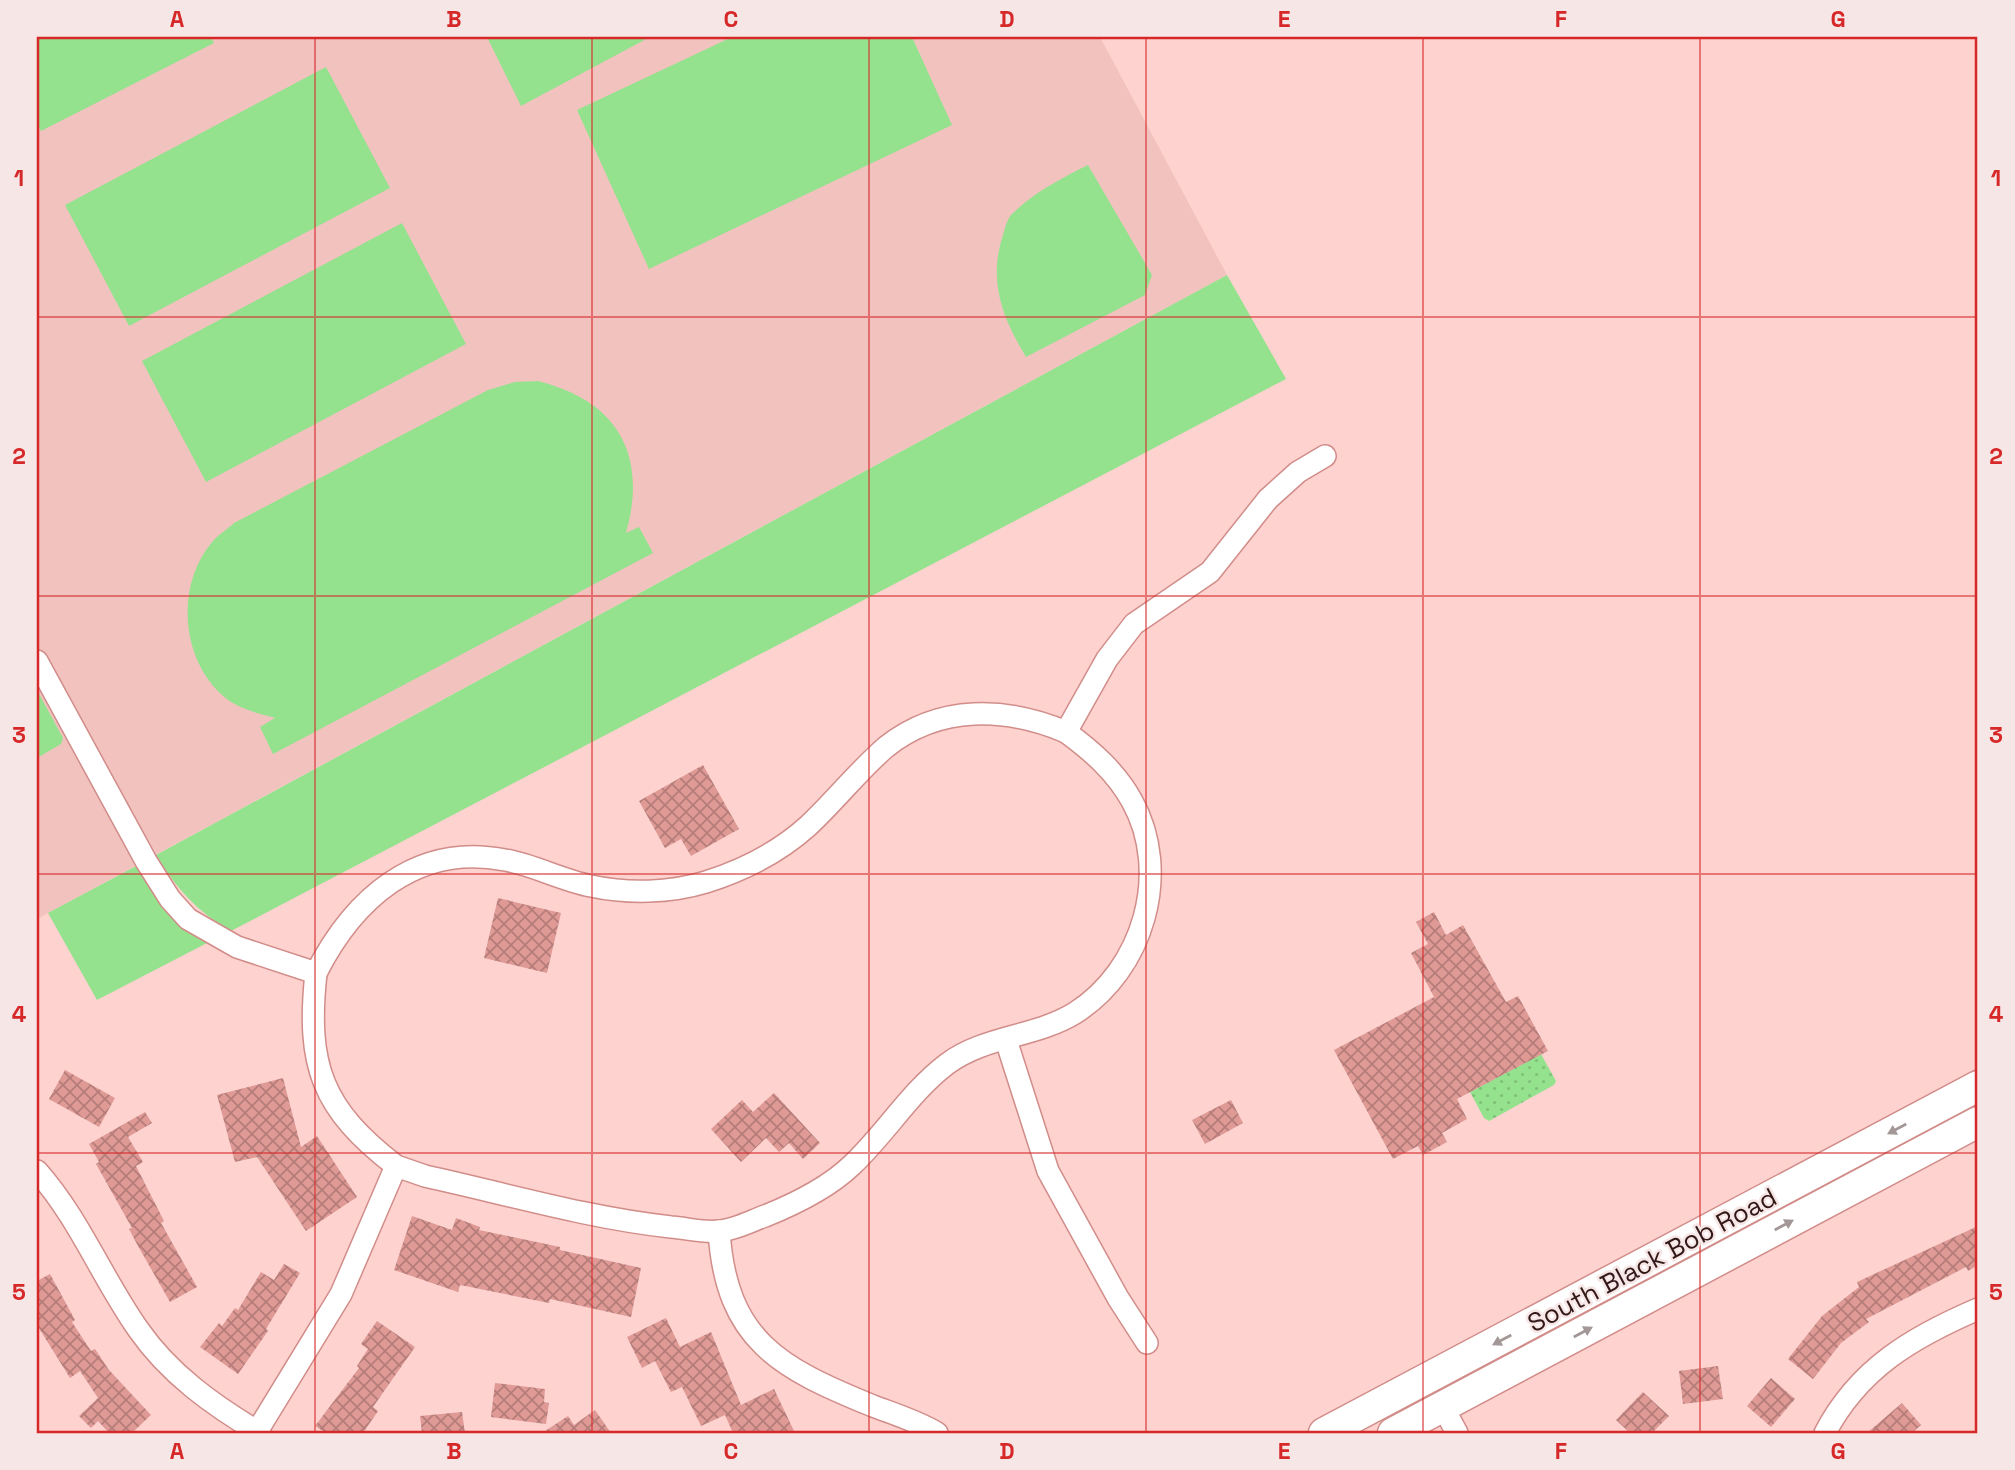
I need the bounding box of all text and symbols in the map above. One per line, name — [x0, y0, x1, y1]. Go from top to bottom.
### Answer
text: A — [170, 4, 185, 34]
text: B — [446, 4, 462, 34]
text: C — [724, 4, 738, 34]
text: D — [999, 4, 1015, 34]
text: E — [1278, 4, 1290, 34]
text: F — [1555, 4, 1567, 34]
text: G — [1830, 4, 1846, 34]
text: 1 — [14, 163, 24, 193]
text: 1 — [1991, 163, 2001, 193]
text: 2 — [12, 441, 26, 471]
text: 2 — [1989, 441, 2003, 471]
text: 3 — [12, 720, 26, 750]
text: 3 — [1989, 720, 2003, 750]
text: 4 — [12, 999, 27, 1029]
text: 4 — [1989, 999, 2004, 1029]
one-way arrow — [1887, 1123, 1907, 1135]
street label: South Black Bob Road — [1522, 1180, 1782, 1340]
one-way arrow — [1774, 1220, 1794, 1231]
text: 5 — [12, 1277, 26, 1307]
text: 5 — [1989, 1277, 2003, 1307]
one-way arrow — [1574, 1326, 1593, 1338]
one-way arrow — [1492, 1334, 1512, 1346]
text: A — [170, 1436, 185, 1466]
text: B — [446, 1436, 462, 1466]
text: C — [724, 1436, 738, 1466]
text: D — [999, 1436, 1015, 1466]
text: E — [1278, 1436, 1290, 1466]
text: F — [1555, 1436, 1567, 1466]
text: G — [1830, 1436, 1846, 1466]

